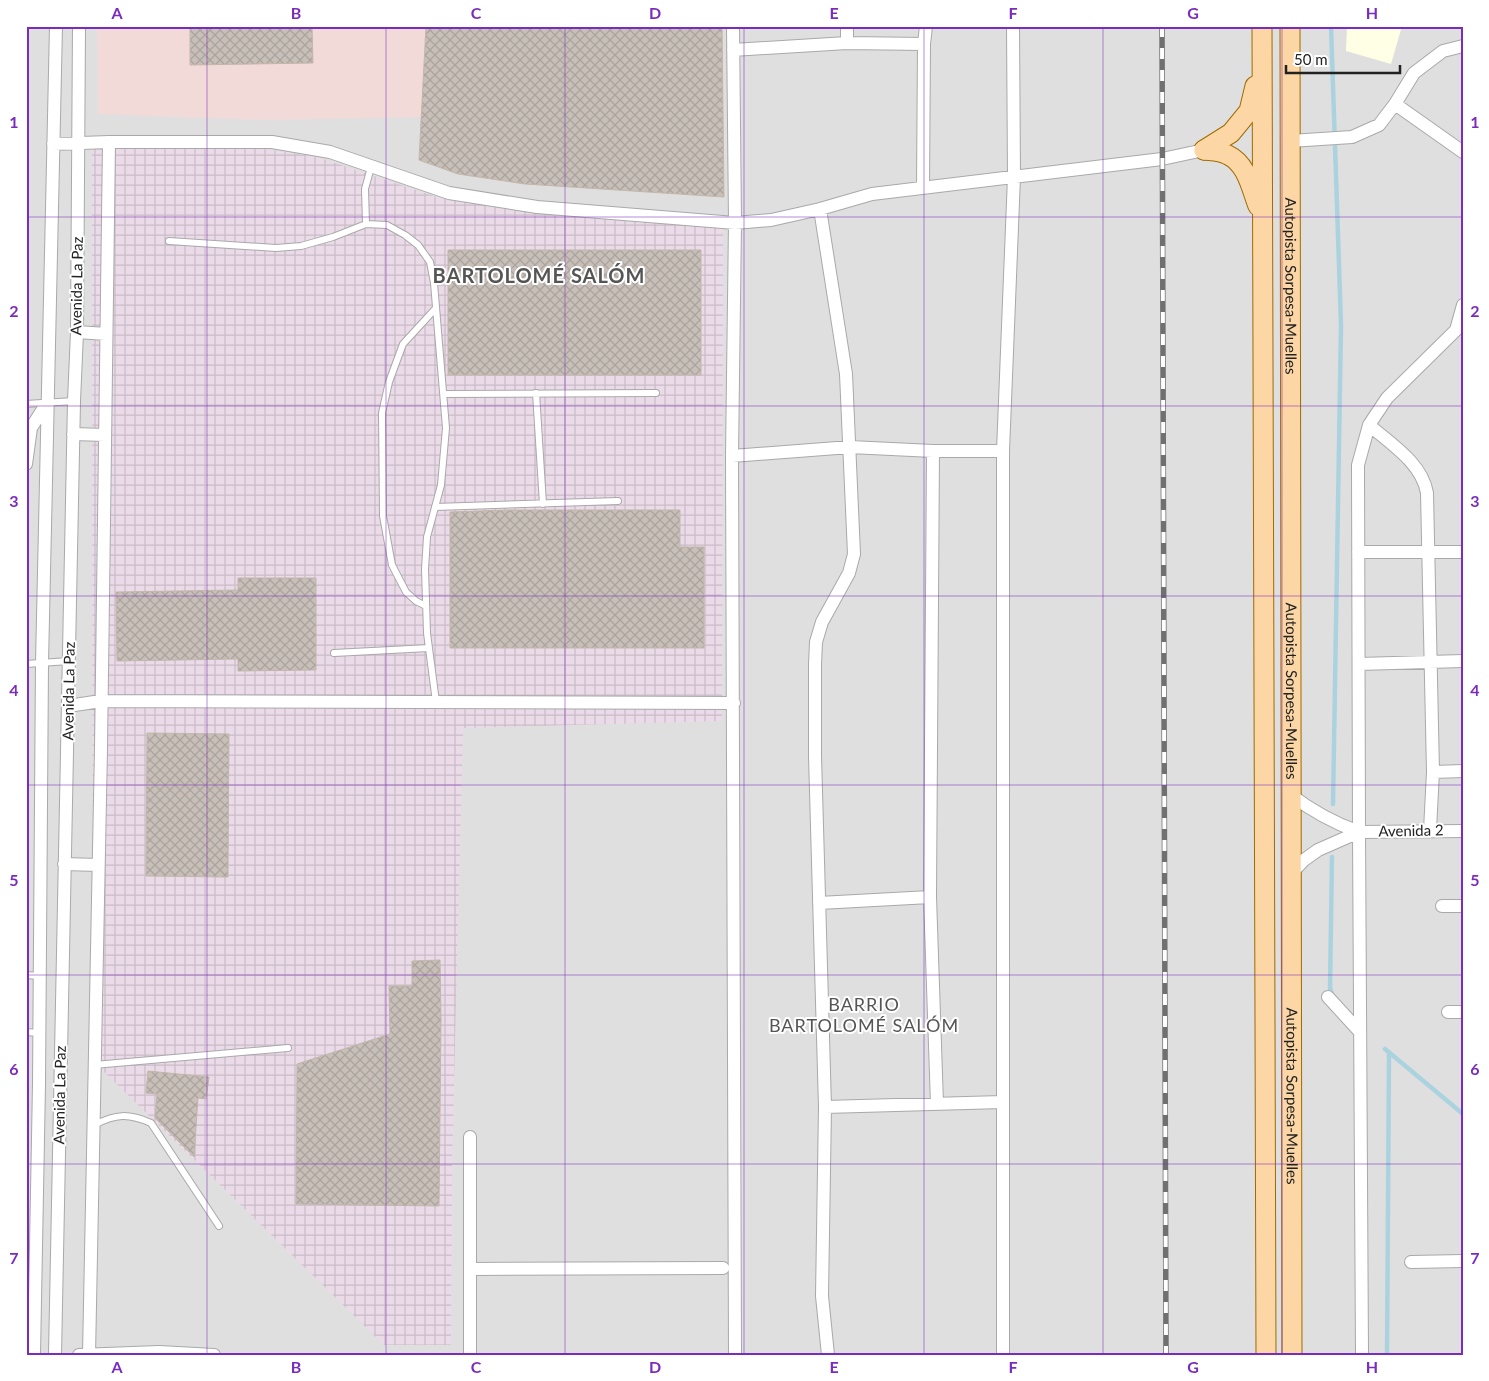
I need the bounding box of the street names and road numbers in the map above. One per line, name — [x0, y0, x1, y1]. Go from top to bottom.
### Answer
street label: Autopista Sorpesa-Muelles — [1282, 197, 1301, 375]
street label: Avenida La Paz — [66, 236, 86, 335]
street label: Autopista Sorpesa-Muelles — [1283, 602, 1301, 780]
street label: Avenida La Paz — [58, 641, 78, 740]
street label: Avenida 2 — [1378, 820, 1444, 840]
street label: Autopista Sorpesa-Muelles — [1283, 1007, 1302, 1185]
street label: Avenida La Paz — [49, 1045, 69, 1144]

